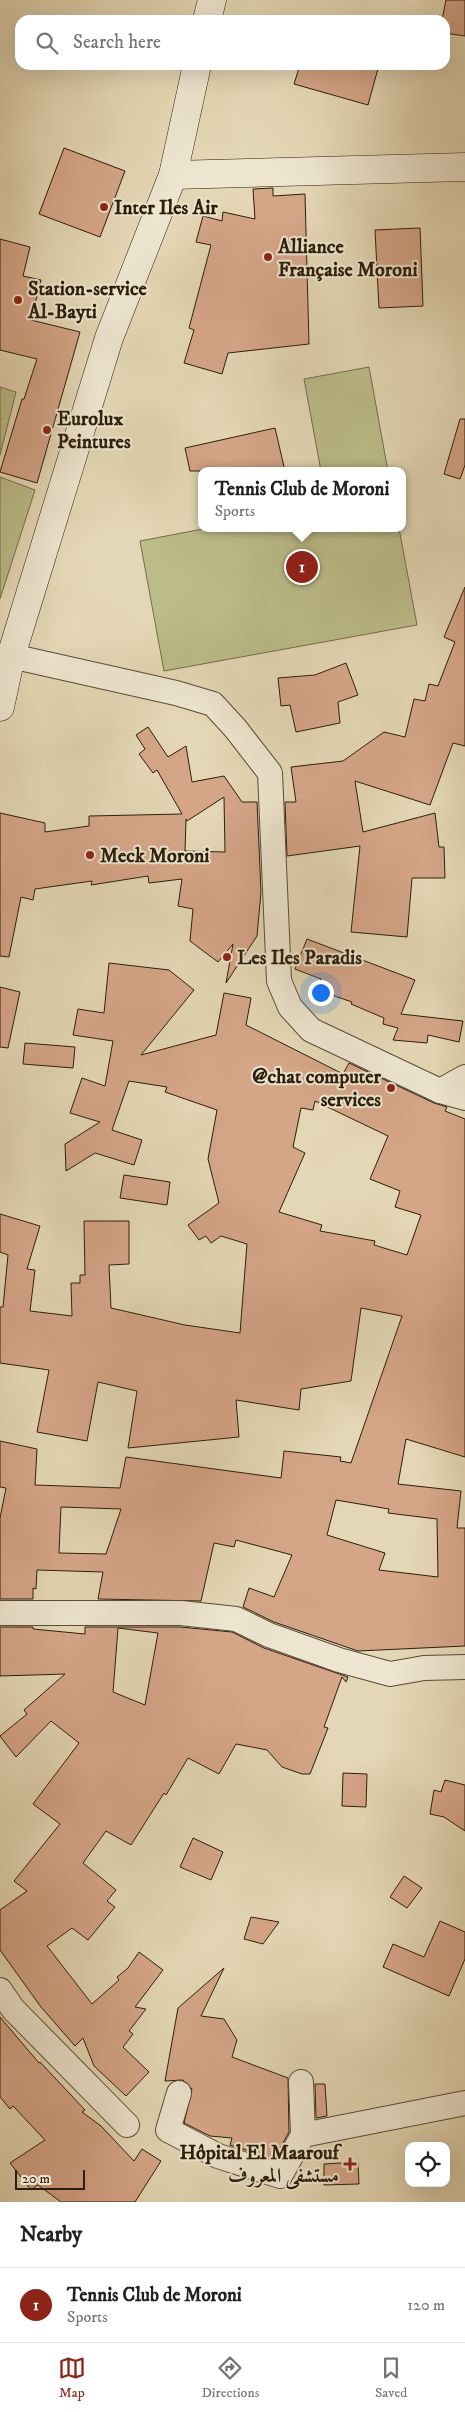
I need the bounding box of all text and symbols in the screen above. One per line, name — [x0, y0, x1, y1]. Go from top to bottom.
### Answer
search box — [15, 15, 450, 70]
icon: search — [33, 29, 61, 57]
text: Search here — [73, 31, 161, 54]
place label: Inter Iles Air — [114, 196, 218, 221]
marker: Inter Iles Air — [98, 201, 110, 213]
place label: Alliance Française Moroni — [277, 235, 418, 283]
marker: Alliance Française Moroni — [262, 251, 274, 263]
place label: Station-service Al-Bayti — [27, 277, 147, 325]
marker: Station-service Al-Bayti — [12, 294, 24, 306]
place label: Eurolux Peintures — [57, 407, 131, 455]
marker: Eurolux Peintures — [41, 424, 53, 436]
popup — [198, 467, 406, 532]
text: Tennis Club de Moroni — [215, 478, 389, 501]
text: Sports — [215, 501, 255, 521]
pin: 1 — [286, 548, 318, 586]
place label: Meck Moroni — [100, 844, 210, 869]
marker: Meck Moroni — [84, 849, 96, 861]
place label: Les Iles Paradis — [237, 946, 362, 971]
marker: Les Iles Paradis — [221, 951, 233, 963]
your location — [308, 980, 334, 1006]
place label: @chat computer services — [252, 1065, 382, 1113]
marker: @chat computer services — [385, 1082, 397, 1094]
place label: Hôpital El Maarouf مستشفى المعروف — [180, 2141, 343, 2190]
map controls — [405, 2142, 450, 2187]
button: locate — [405, 2142, 450, 2187]
marker: Hôpital El Maarouf مستشفى المعروف — [343, 2157, 357, 2171]
scale bar — [15, 2167, 85, 2190]
text: 20 m — [22, 2170, 50, 2188]
text: Nearby — [20, 2222, 82, 2248]
text: Tennis Club de Moroni — [67, 2284, 242, 2307]
text: 1 — [33, 2295, 39, 2315]
text: 120 m — [407, 2295, 445, 2315]
text: Sports — [67, 2307, 108, 2327]
tab: Map — [58, 2354, 86, 2402]
tab: Directions — [201, 2354, 259, 2402]
tab: Saved — [375, 2354, 407, 2402]

